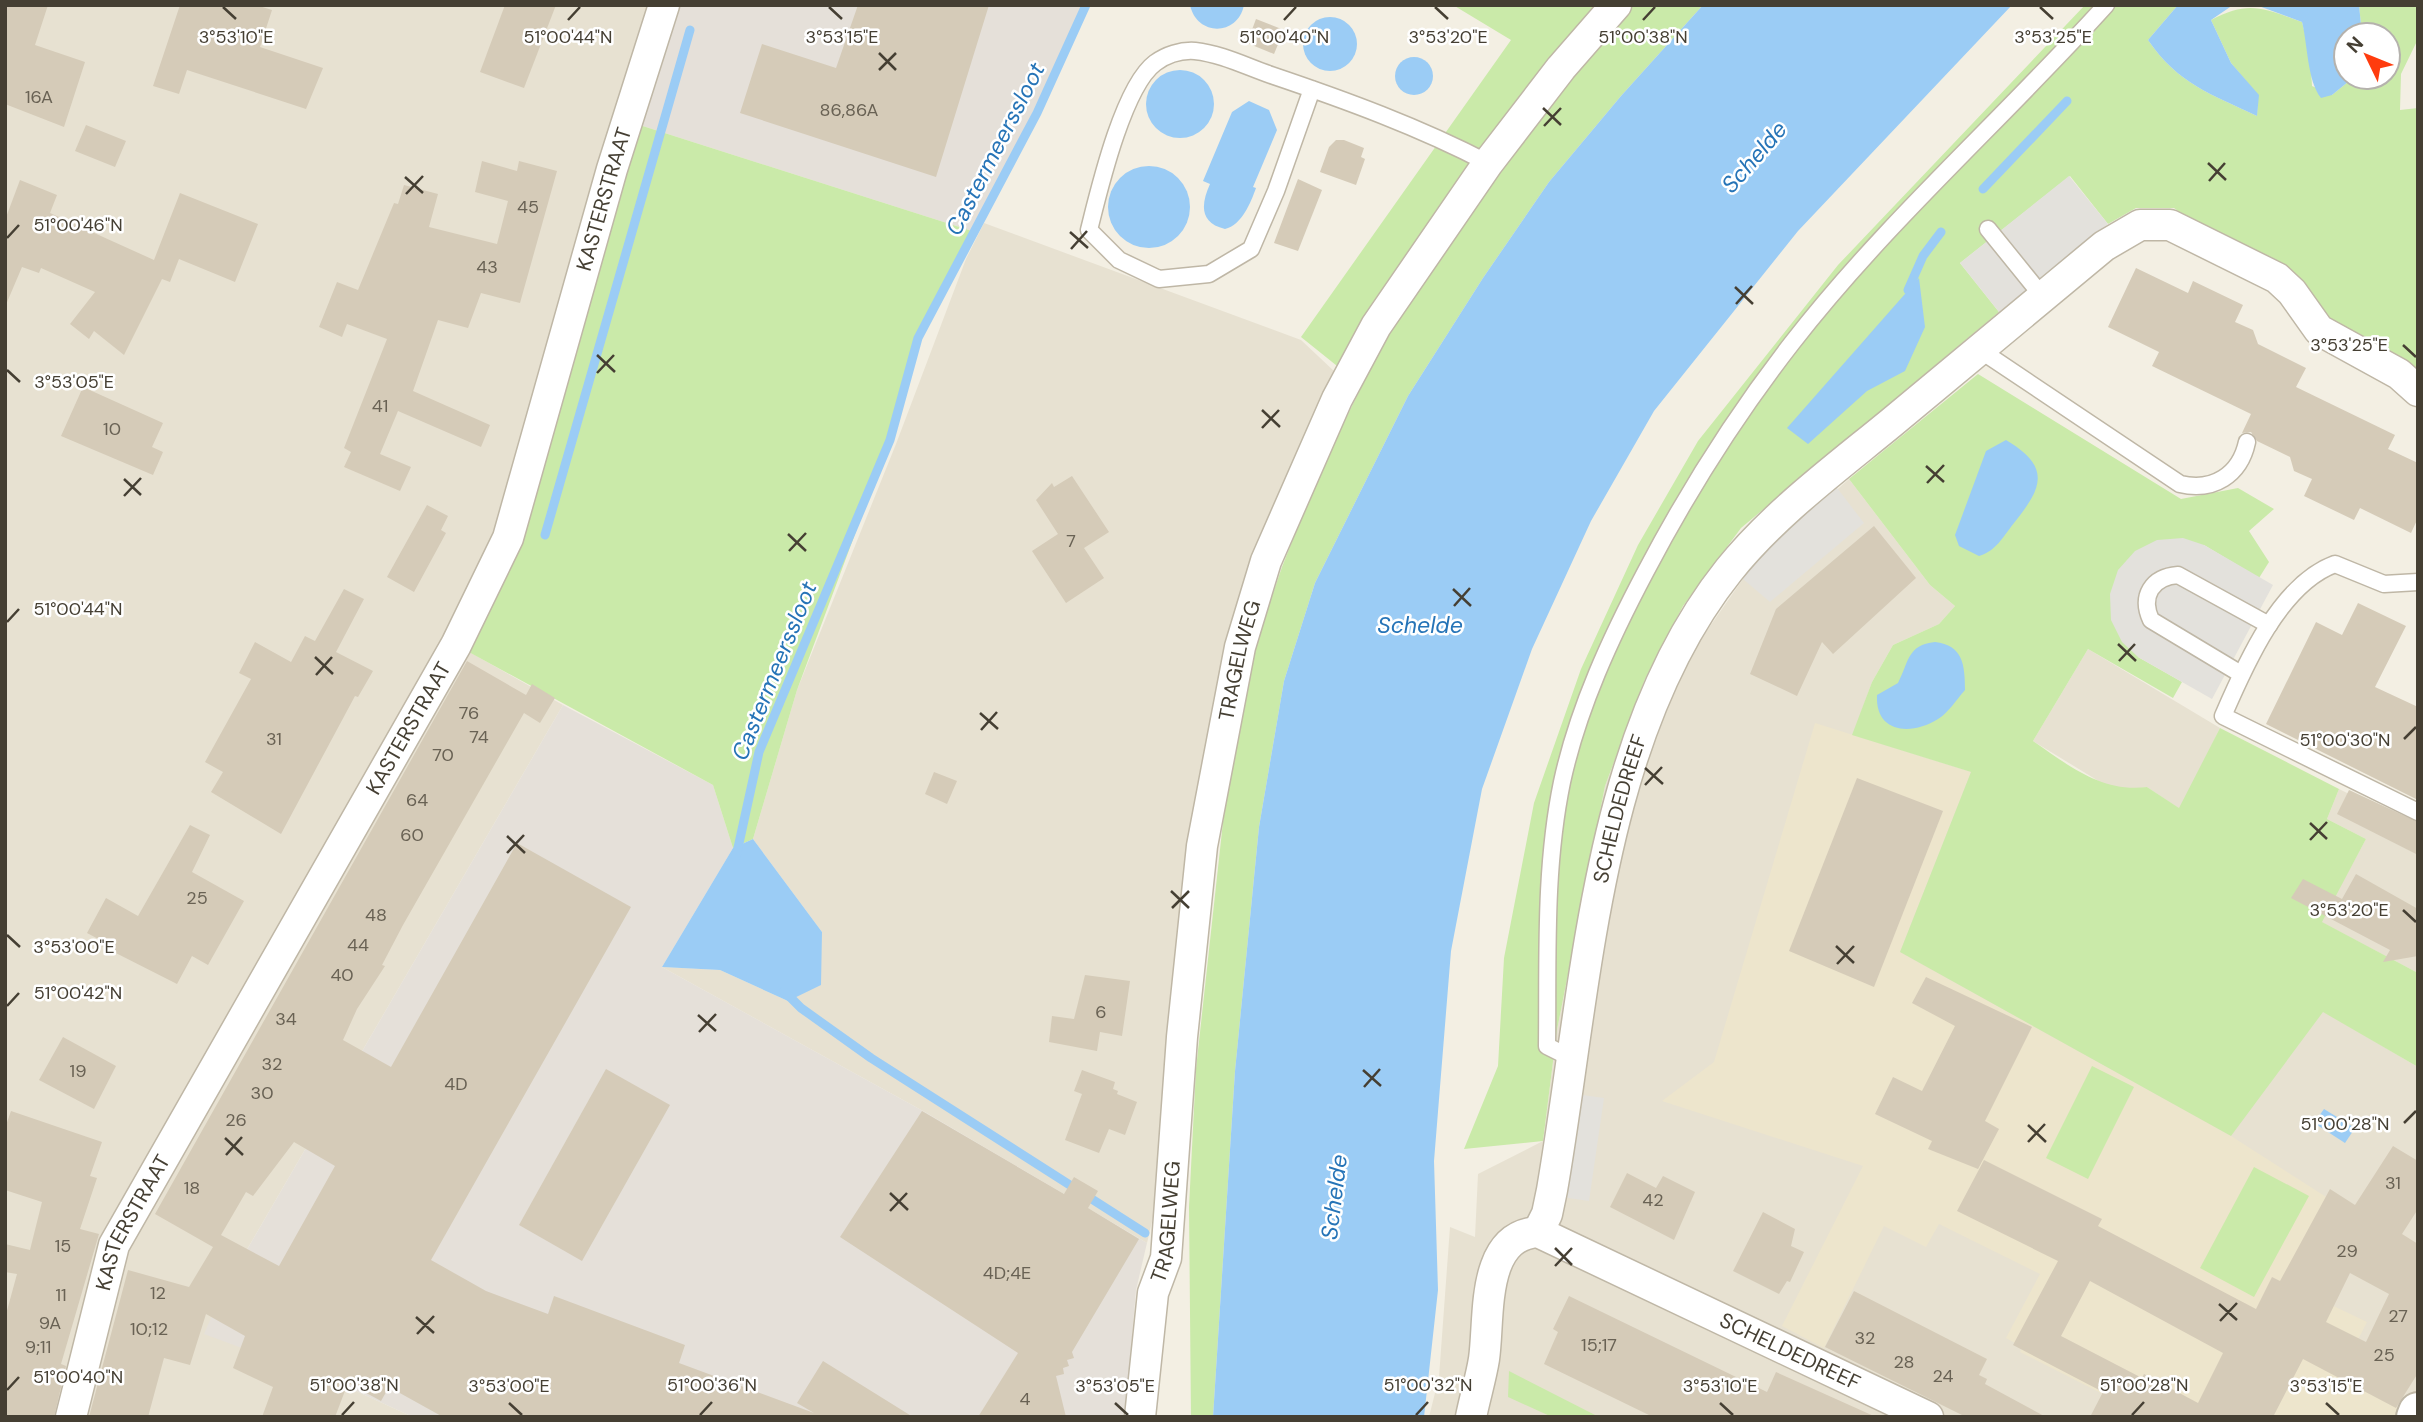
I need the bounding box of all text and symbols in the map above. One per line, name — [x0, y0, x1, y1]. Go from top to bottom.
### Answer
north arrow — [2332, 21, 2402, 91]
text: 3°53'10"E — [199, 25, 273, 49]
text: 51°00'44"N — [524, 25, 612, 49]
text: 3°53'15"E — [806, 25, 879, 49]
text: 51°00'40"N — [1239, 25, 1329, 49]
text: 3°53'20"E — [1408, 25, 1488, 49]
text: 51°00'38"N — [1598, 25, 1688, 49]
text: 3°53'25"E — [2014, 25, 2092, 49]
text: N — [2341, 31, 2369, 58]
water label: Castermeerssloot — [938, 57, 1052, 240]
house number: 16A — [25, 85, 53, 109]
house number: 86,86A — [819, 98, 879, 122]
water label: Schelde — [1715, 115, 1793, 199]
street label: KASTERSTRAAT — [570, 124, 638, 274]
house number: 45 — [517, 195, 539, 219]
text: 51°00'46"N — [33, 213, 123, 237]
house number: 43 — [476, 255, 498, 279]
text: 3°53'25"E — [2310, 333, 2388, 357]
text: 3°53'05"E — [34, 370, 114, 394]
house number: 41 — [372, 394, 388, 418]
house number: 10 — [103, 417, 121, 441]
house number: 7 — [1066, 529, 1076, 553]
water label: Castermeerssloot — [724, 577, 824, 765]
text: 51°00'44"N — [34, 597, 122, 621]
street label: TRAGELWEG — [1212, 597, 1267, 723]
water label: Schelde — [1377, 610, 1463, 640]
street label: KASTERSTRAAT — [360, 657, 457, 800]
house number: 76 — [459, 701, 479, 725]
house number: 74 — [469, 725, 489, 749]
house number: 31 — [266, 727, 282, 751]
text: 51°00'30"N — [2300, 728, 2390, 752]
street label: SCHELDEDREEF — [1587, 731, 1653, 886]
house number: 70 — [432, 743, 454, 767]
house number: 64 — [406, 788, 428, 812]
house number: 60 — [400, 823, 424, 847]
house number: 25 — [186, 886, 208, 910]
text: 3°53'20"E — [2309, 898, 2389, 922]
house number: 48 — [365, 903, 387, 927]
house number: 44 — [347, 933, 369, 957]
text: 3°53'00"E — [33, 935, 115, 959]
house number: 40 — [330, 963, 354, 987]
text: 51°00'42"N — [34, 981, 122, 1005]
house number: 6 — [1095, 1000, 1107, 1024]
house number: 34 — [275, 1007, 297, 1031]
house number: 32 — [261, 1052, 283, 1076]
house number: 19 — [70, 1059, 86, 1083]
house number: 4D — [444, 1072, 468, 1096]
house number: 30 — [251, 1081, 273, 1105]
house number: 26 — [225, 1108, 247, 1132]
text: 51°00'28"N — [2301, 1112, 2389, 1136]
street label: KASTERSTRAAT — [89, 1149, 177, 1293]
water label: Schelde — [1314, 1153, 1354, 1241]
street label: TRAGELWEG — [1144, 1160, 1187, 1287]
house number: 31 — [2385, 1171, 2401, 1195]
house number: 18 — [184, 1176, 200, 1200]
house number: 42 — [1642, 1188, 1664, 1212]
house number: 15 — [55, 1234, 71, 1258]
house number: 29 — [2336, 1239, 2358, 1263]
house number: 4D;4E — [983, 1261, 1031, 1285]
house number: 12 — [150, 1281, 166, 1305]
house number: 11 — [55, 1283, 67, 1307]
house number: 27 — [2388, 1304, 2408, 1328]
street label: SCHELDEDREEF — [1715, 1306, 1865, 1397]
house number: 9A — [39, 1311, 61, 1335]
house number: 10;12 — [130, 1317, 168, 1341]
house number: 32 — [1854, 1326, 1876, 1350]
house number: 15;17 — [1581, 1333, 1617, 1357]
house number: 9;11 — [25, 1335, 51, 1359]
house number: 25 — [2373, 1343, 2395, 1367]
house number: 28 — [1893, 1350, 1915, 1374]
house number: 24 — [1933, 1364, 1954, 1388]
text: 51°00'40"N — [33, 1365, 123, 1389]
text: 51°00'38"N — [309, 1373, 399, 1397]
text: 51°00'36"N — [667, 1373, 757, 1397]
text: 51°00'32"N — [1384, 1373, 1472, 1397]
text: 51°00'28"N — [2100, 1373, 2188, 1397]
text: 3°53'00"E — [468, 1374, 550, 1398]
text: 3°53'05"E — [1075, 1374, 1155, 1398]
text: 3°53'10"E — [1683, 1374, 1757, 1398]
text: 3°53'15"E — [2290, 1374, 2363, 1398]
house number: 4 — [1020, 1387, 1031, 1411]

